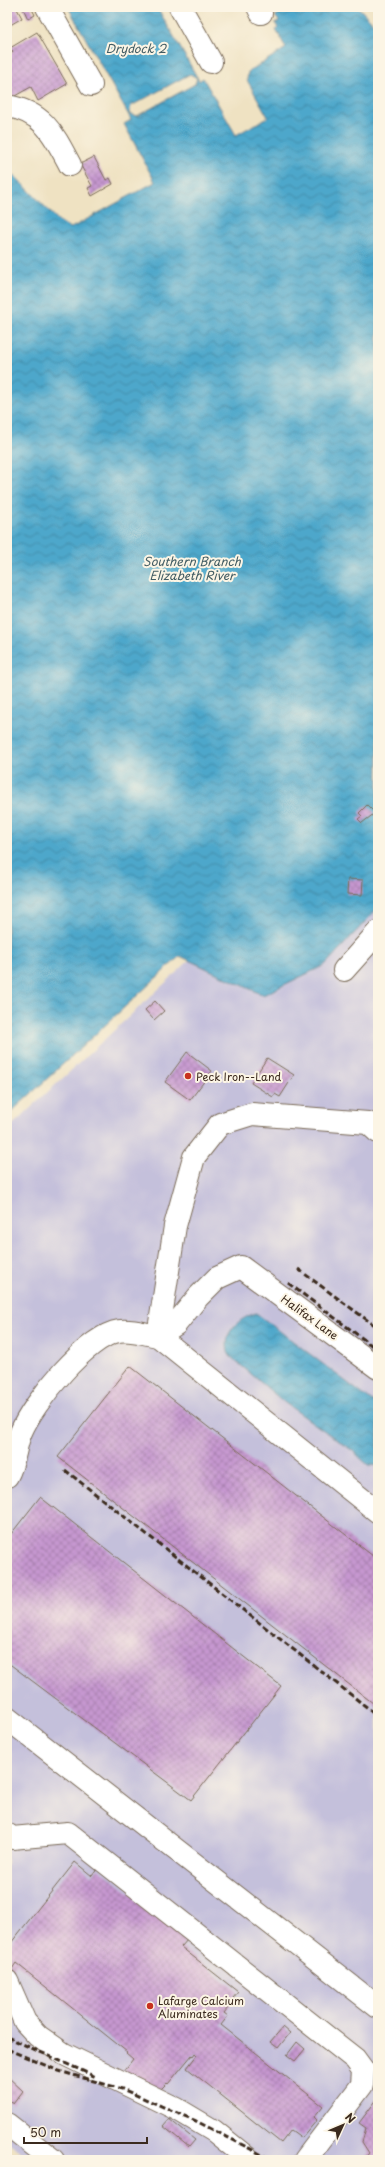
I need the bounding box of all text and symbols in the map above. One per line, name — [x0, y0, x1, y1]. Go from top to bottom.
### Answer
water label: Drydock 2 — [106, 39, 168, 57]
water label: Southern Branch Elizabeth River — [143, 552, 242, 584]
place label: Peck Iron--Land — [196, 1068, 282, 1085]
marker: Peck Iron--Land — [183, 1071, 193, 1081]
street label: Halifax Lane — [278, 1290, 342, 1344]
place label: Lafarge Calcium Aluminates — [158, 1992, 244, 2022]
marker: Lafarge Calcium Aluminates — [145, 2001, 155, 2011]
north arrow — [323, 2105, 363, 2145]
text: N — [341, 2109, 360, 2127]
scale bar — [24, 2119, 147, 2145]
text: 50 m — [30, 2123, 61, 2141]

